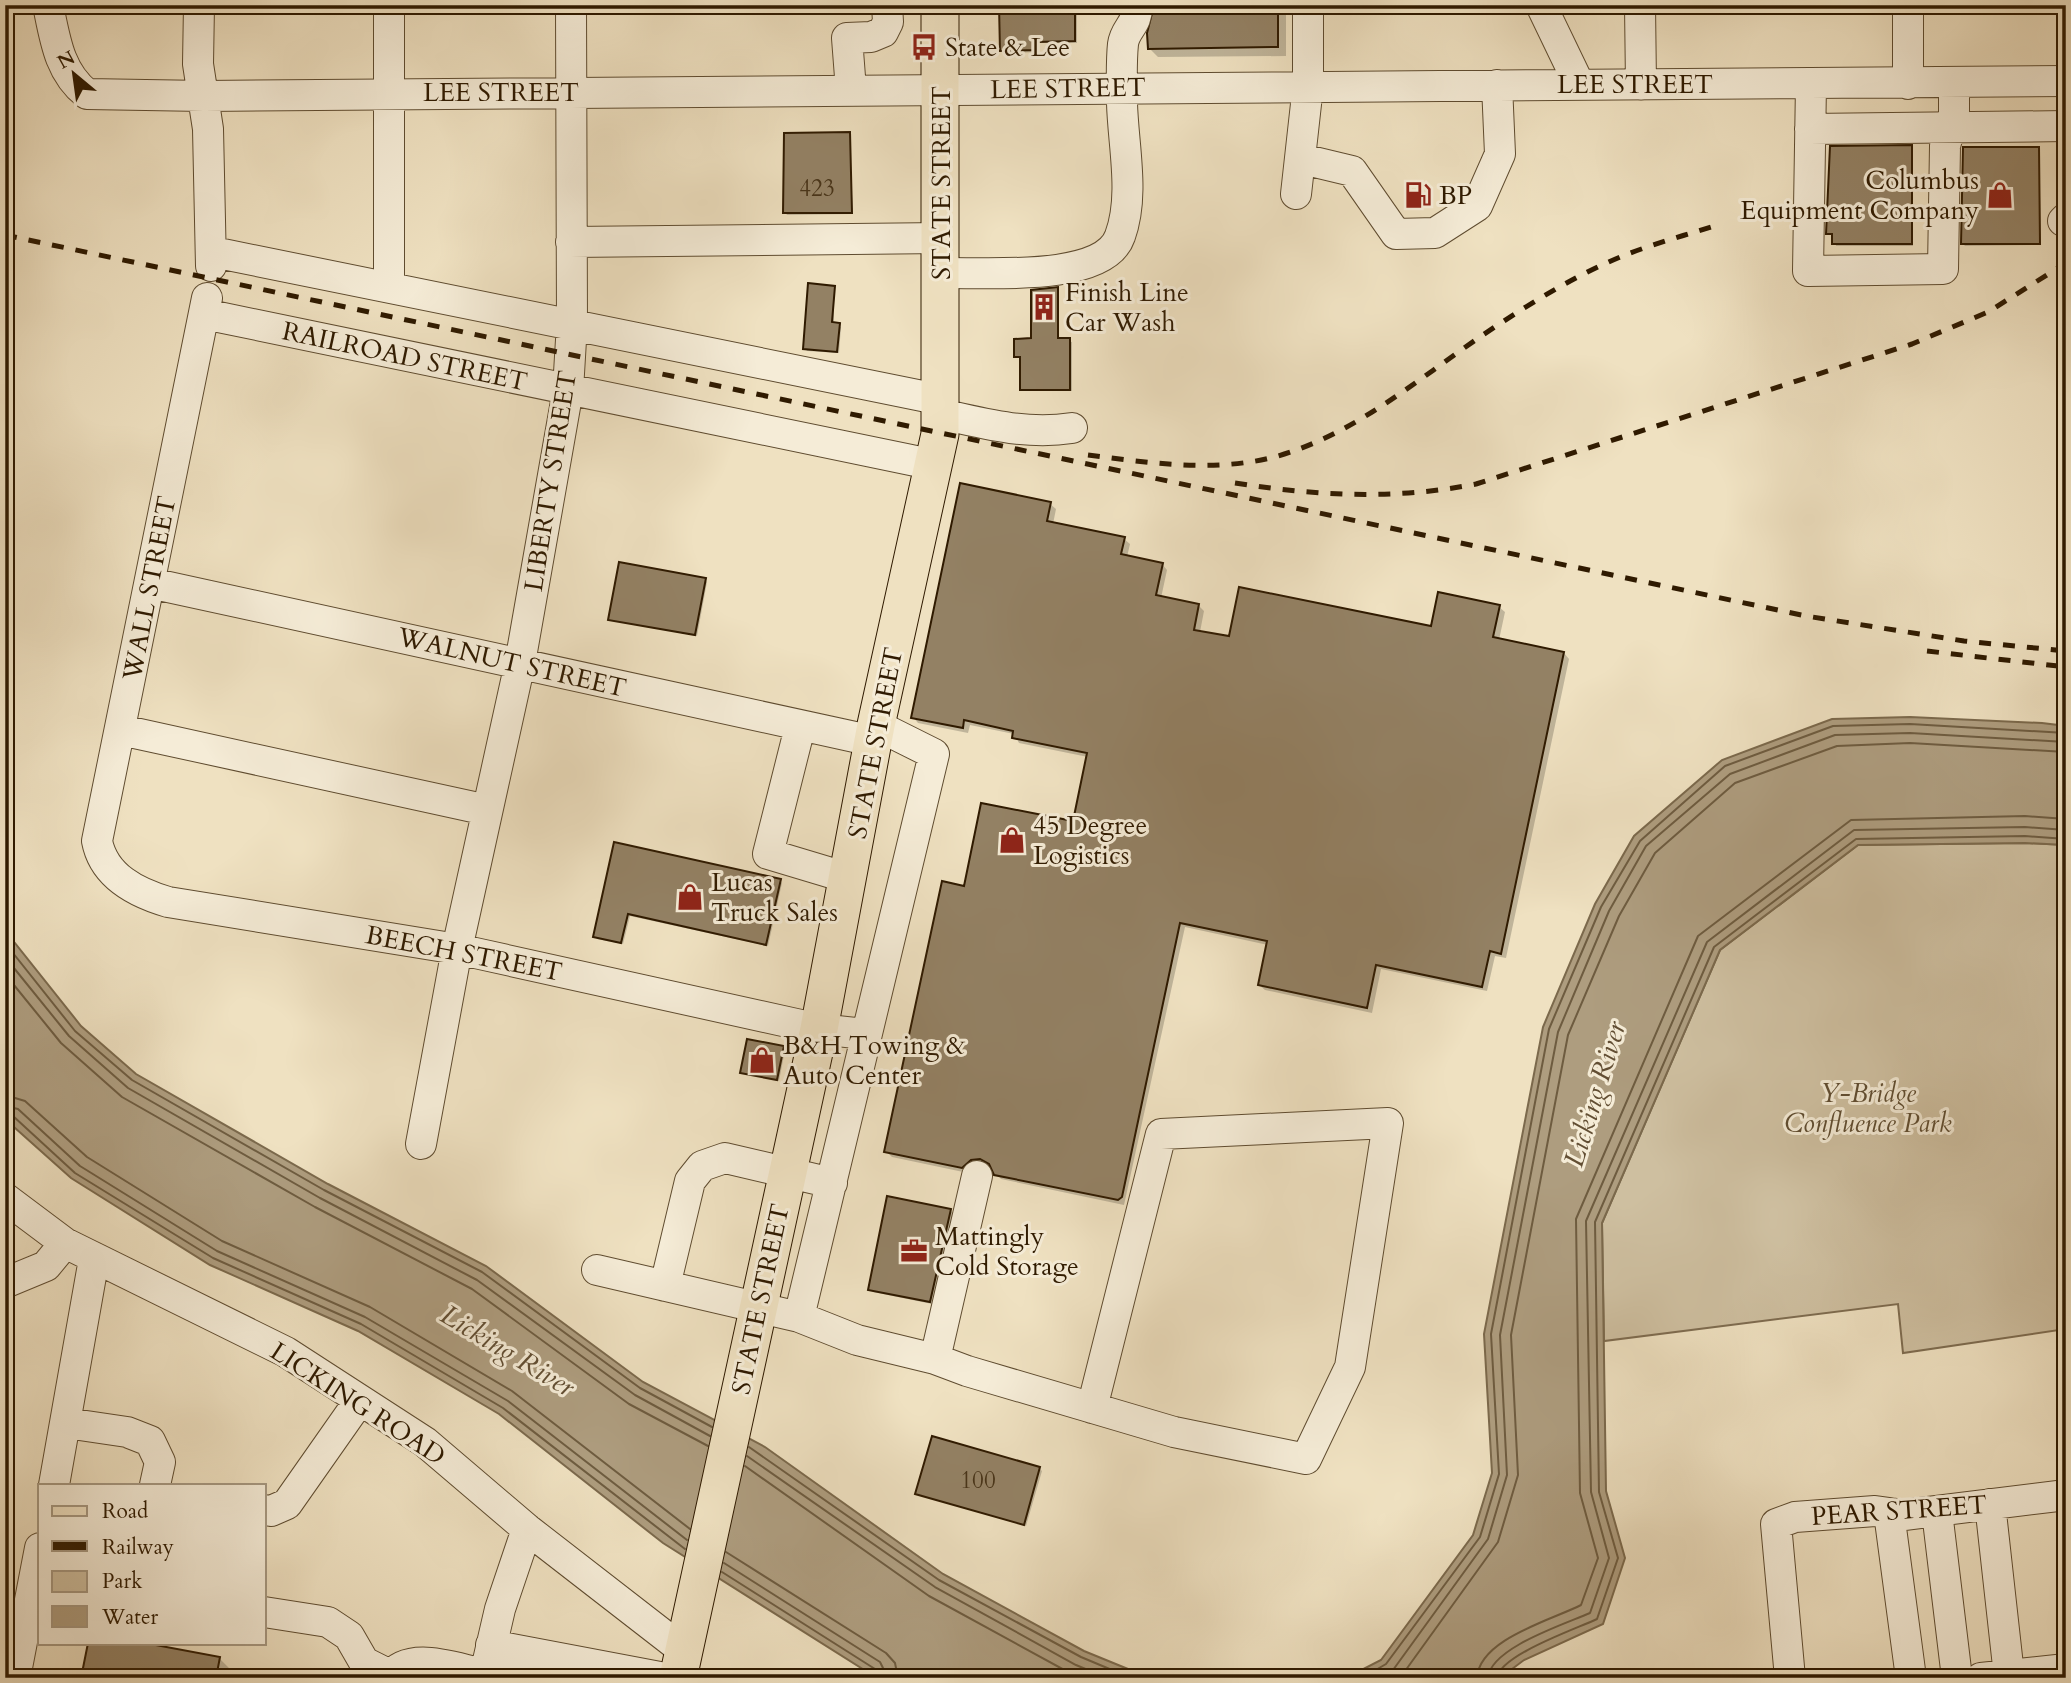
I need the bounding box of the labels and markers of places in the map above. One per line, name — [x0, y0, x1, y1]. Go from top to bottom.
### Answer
place label: State & Lee — [945, 30, 1070, 65]
bus stop icon: State & Lee — [909, 32, 939, 62]
place label: Columbus Equipment Company — [1740, 163, 1979, 228]
place label: BP — [1439, 178, 1472, 213]
fuel station icon: BP — [1403, 180, 1433, 210]
shop icon: Columbus Equipment Company — [1985, 180, 2015, 210]
place label: Finish Line Car Wash — [1065, 275, 1189, 340]
building icon: Finish Line Car Wash — [1029, 292, 1059, 322]
place label: 45 Degree Logistics — [1033, 808, 1147, 873]
shop icon: 45 Degree Logistics — [997, 825, 1027, 855]
place label: Lucas Truck Sales — [711, 865, 838, 930]
shop icon: Lucas Truck Sales — [675, 882, 705, 912]
place label: B&H Towing & Auto Center — [783, 1028, 966, 1093]
shop icon: B&H Towing & Auto Center — [747, 1045, 777, 1075]
place label: Mattingly Cold Storage — [935, 1219, 1079, 1284]
office icon: Mattingly Cold Storage — [899, 1236, 929, 1266]

